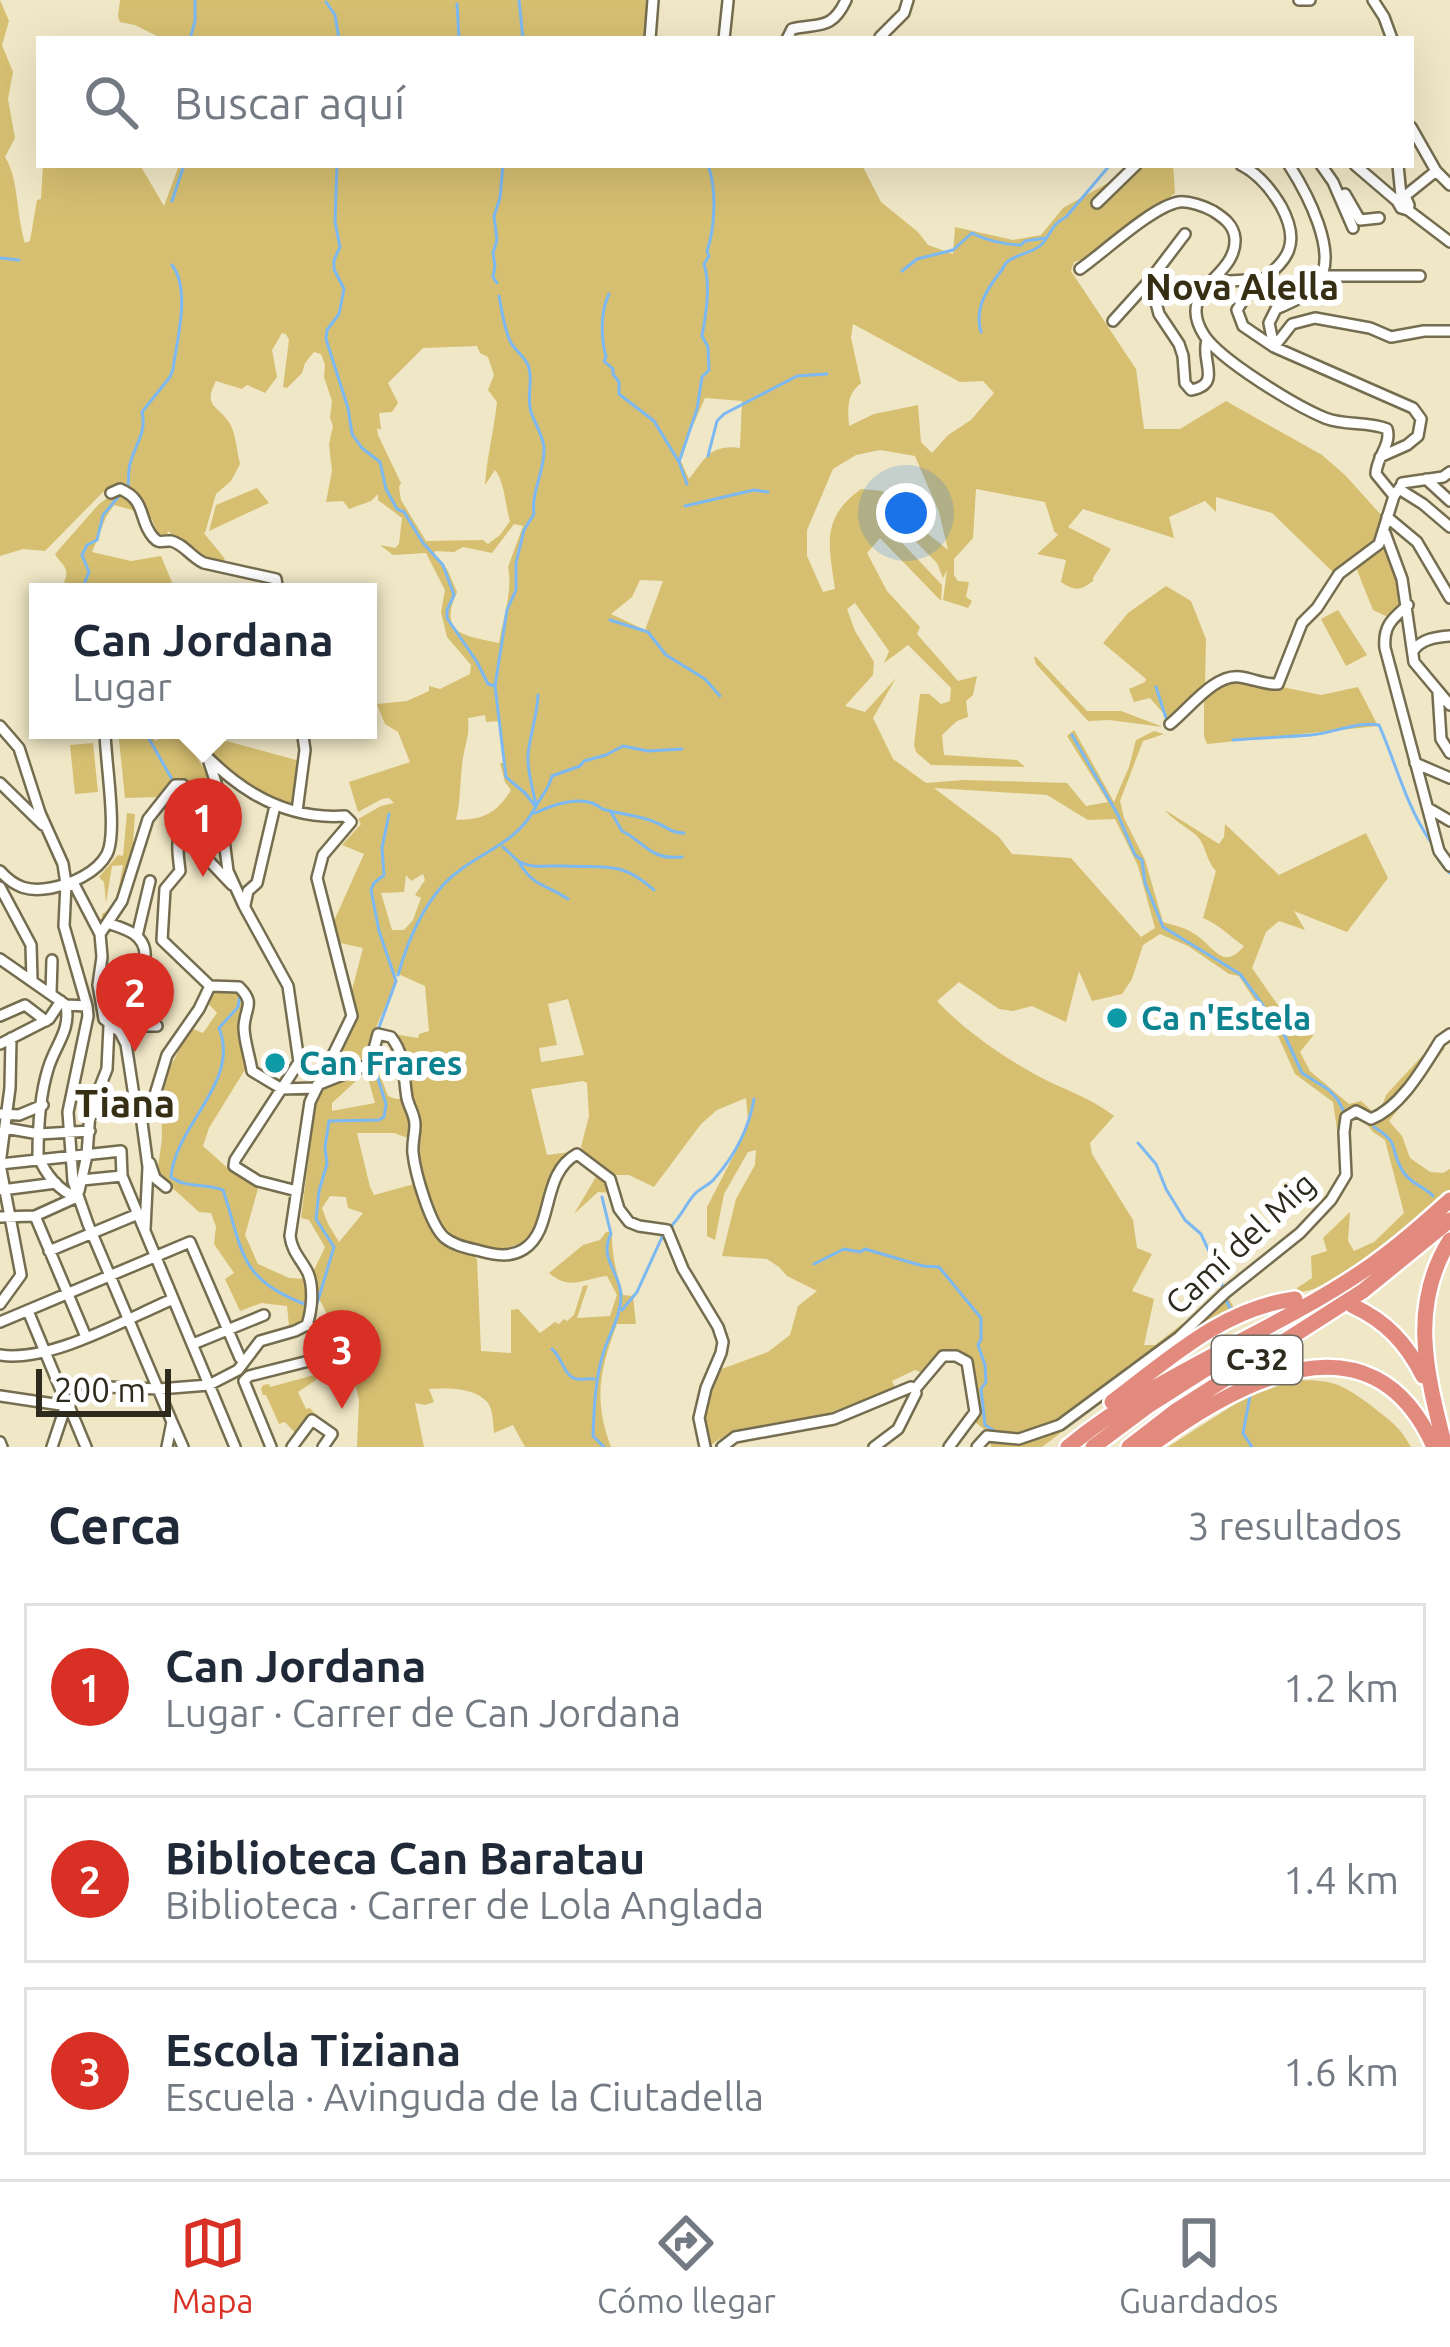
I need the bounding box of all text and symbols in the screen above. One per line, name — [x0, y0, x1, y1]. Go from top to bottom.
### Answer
search box — [36, 36, 1414, 168]
icon: search — [78, 69, 144, 135]
text: Buscar aquí — [174, 77, 405, 128]
district label: Nova Alella — [1145, 266, 1339, 307]
your location — [876, 483, 936, 543]
popup — [29, 583, 377, 739]
text: Can Jordana — [72, 614, 334, 665]
text: Lugar — [72, 665, 172, 708]
pin: 1 — [164, 778, 242, 877]
pin: 2 — [96, 953, 174, 1052]
place label: Ca n'Estela — [1141, 999, 1311, 1036]
marker: Ca n'Estela — [1104, 1005, 1130, 1031]
place label: Can Frares — [299, 1044, 462, 1081]
marker: Can Frares — [262, 1050, 288, 1076]
district label: Tiana — [75, 1081, 175, 1124]
street label: Camí del Mig — [1157, 1164, 1322, 1321]
pin: 3 — [303, 1310, 381, 1409]
road number: C-32 — [1212, 1336, 1302, 1384]
scale bar — [36, 1363, 171, 1416]
text: 200 m — [54, 1371, 146, 1408]
text: Cerca — [48, 1496, 182, 1554]
text: 3 resultados — [1188, 1504, 1402, 1547]
text: Can Jordana — [165, 1640, 426, 1691]
text: 1 — [79, 1666, 101, 1709]
text: 1.2 km — [1283, 1666, 1399, 1709]
text: Lugar · Carrer de Can Jordana — [165, 1691, 681, 1734]
text: Biblioteca Can Baratau — [165, 1832, 645, 1883]
text: 2 — [79, 1858, 101, 1901]
text: 1.4 km — [1283, 1858, 1399, 1901]
text: Biblioteca · Carrer de Lola Anglada — [165, 1883, 764, 1926]
text: Escola Tiziana — [165, 2024, 461, 2075]
text: 3 — [79, 2050, 101, 2093]
text: 1.6 km — [1283, 2050, 1399, 2093]
text: Escuela · Avinguda de la Ciutadella — [165, 2075, 764, 2118]
tab: Mapa — [172, 2210, 254, 2319]
tab: Cómo llegar — [597, 2210, 776, 2319]
tab: Guardados — [1119, 2210, 1278, 2319]

